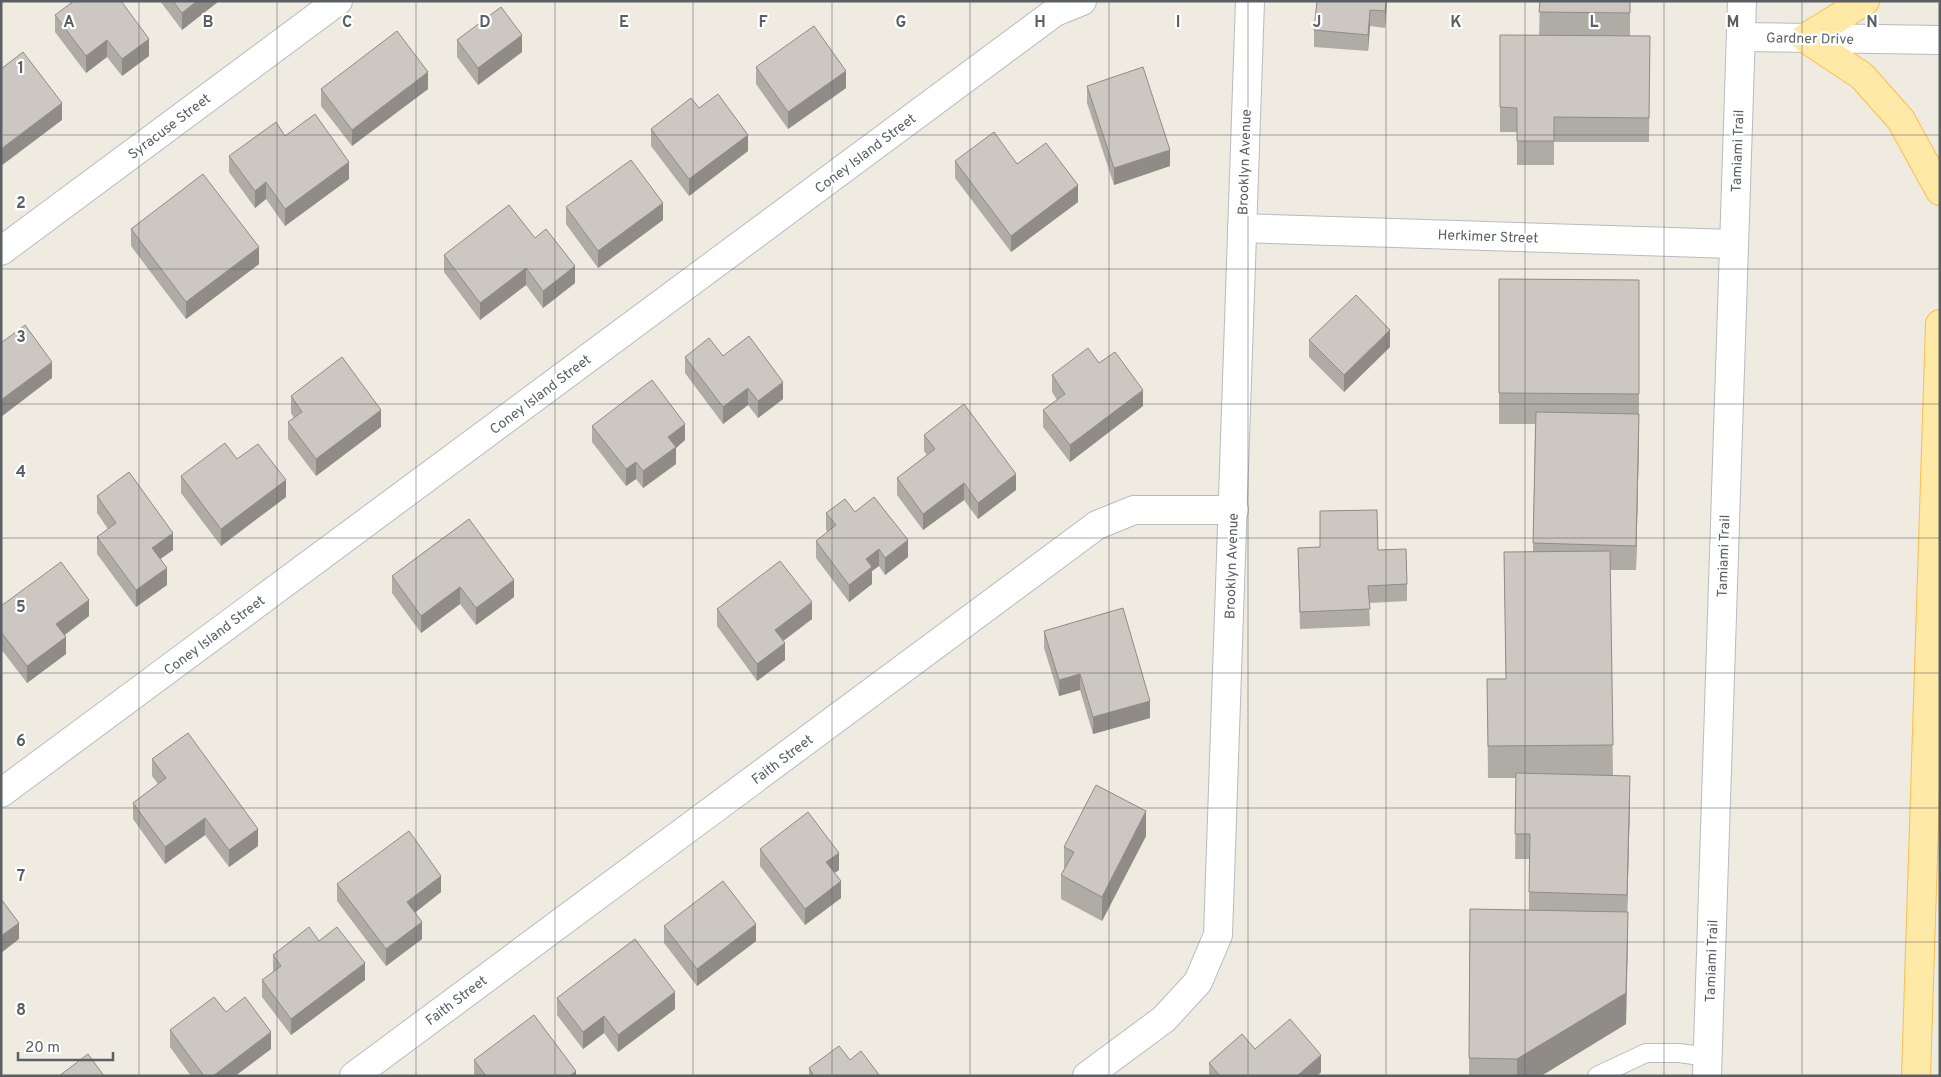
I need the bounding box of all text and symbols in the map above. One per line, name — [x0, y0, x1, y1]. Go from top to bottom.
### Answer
text: A — [63, 13, 75, 33]
text: B — [202, 13, 214, 33]
text: C — [342, 13, 352, 33]
text: D — [479, 13, 491, 33]
text: E — [619, 13, 629, 33]
text: F — [758, 13, 768, 33]
text: G — [896, 13, 906, 33]
text: H — [1034, 13, 1046, 33]
text: I — [1176, 13, 1180, 33]
text: J — [1313, 13, 1321, 33]
text: K — [1450, 13, 1462, 33]
text: L — [1589, 13, 1599, 33]
text: M — [1727, 13, 1739, 33]
text: N — [1866, 13, 1878, 33]
street label: Gardner Drive — [1766, 30, 1854, 49]
text: 1 — [18, 59, 24, 79]
street label: Syracuse Street — [125, 91, 215, 164]
street label: Brooklyn Avenue — [1235, 109, 1256, 215]
street label: Tamiami Trail — [1729, 109, 1748, 193]
street label: Coney Island Street — [812, 111, 920, 198]
text: 2 — [16, 194, 26, 214]
street label: Herkimer Street — [1437, 227, 1539, 248]
text: 3 — [16, 328, 26, 348]
street label: Coney Island Street — [487, 352, 595, 439]
text: 4 — [16, 463, 26, 483]
street label: Brooklyn Avenue — [1222, 513, 1243, 619]
street label: Tamiami Trail — [1715, 514, 1734, 598]
street label: Coney Island Street — [161, 593, 269, 680]
text: 5 — [16, 598, 26, 618]
text: 6 — [16, 732, 26, 752]
street label: Faith Street — [749, 732, 817, 789]
text: 7 — [17, 867, 25, 887]
street label: Tamiami Trail — [1703, 919, 1722, 1003]
street label: Faith Street — [423, 973, 491, 1030]
text: 8 — [16, 1001, 26, 1021]
scale bar — [18, 1030, 112, 1062]
text: 20 m — [25, 1039, 60, 1058]

